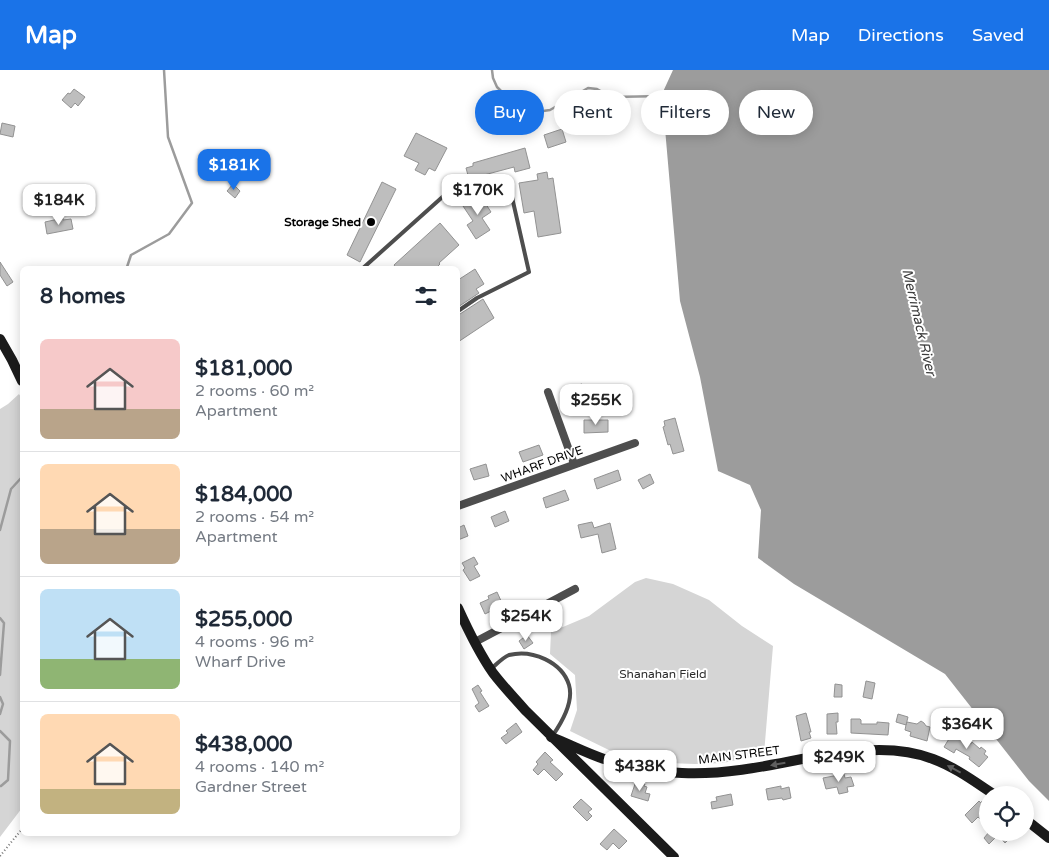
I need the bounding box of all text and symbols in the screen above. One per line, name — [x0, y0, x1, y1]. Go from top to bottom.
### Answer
text: Map — [25, 21, 77, 50]
text: Map — [791, 24, 830, 46]
text: Directions — [858, 24, 944, 46]
text: Saved — [972, 24, 1024, 46]
chip: Buy — [475, 90, 544, 135]
chip: Rent — [554, 90, 631, 135]
chip: Filters — [641, 90, 729, 135]
chip: New — [739, 90, 813, 135]
pin: $181K — [199, 148, 269, 191]
text: $181K — [209, 155, 259, 175]
pin: $170K — [443, 174, 513, 216]
text: $170K — [453, 180, 503, 200]
pin: $184K — [24, 184, 94, 226]
text: $184K — [34, 190, 84, 210]
place label: Storage Shed — [284, 215, 361, 230]
marker: Storage Shed — [365, 216, 377, 228]
water label: Merrimack River — [898, 267, 940, 379]
icon: filters — [412, 282, 440, 310]
text: 8 homes — [40, 284, 125, 309]
text: $181,000 — [195, 356, 293, 381]
icon: home — [80, 359, 140, 419]
text: 2 rooms · 60 m² — [195, 381, 314, 401]
pin: $255K — [561, 384, 631, 426]
text: $255K — [571, 390, 621, 410]
text: Apartment — [195, 401, 278, 421]
street label: WHARF DRIVE — [499, 443, 585, 485]
text: $184,000 — [195, 482, 293, 507]
icon: home — [80, 484, 140, 544]
text: 2 rooms · 54 m² — [195, 507, 314, 527]
text: Apartment — [195, 527, 278, 547]
pin: $254K — [491, 600, 561, 642]
text: $254K — [501, 606, 551, 626]
text: $255,000 — [195, 607, 292, 632]
icon: home — [80, 609, 140, 669]
text: 4 rooms · 96 m² — [195, 632, 314, 652]
text: Wharf Drive — [195, 652, 286, 672]
park label: Shanahan Field — [619, 667, 707, 681]
pin: $364K — [932, 708, 1002, 750]
text: $364K — [942, 714, 992, 734]
text: $438,000 — [195, 732, 293, 757]
icon: home — [80, 734, 140, 794]
pin: $249K — [804, 740, 874, 783]
street label: MAIN STREET — [697, 743, 781, 767]
text: $249K — [814, 747, 864, 767]
pin: $438K — [605, 750, 675, 792]
text: $438K — [615, 756, 665, 776]
text: 4 rooms · 140 m² — [195, 757, 324, 777]
one-way arrow — [770, 760, 786, 768]
one-way arrow — [946, 765, 961, 773]
text: Gardner Street — [195, 777, 307, 797]
map controls — [979, 786, 1034, 841]
button: locate — [979, 786, 1034, 841]

